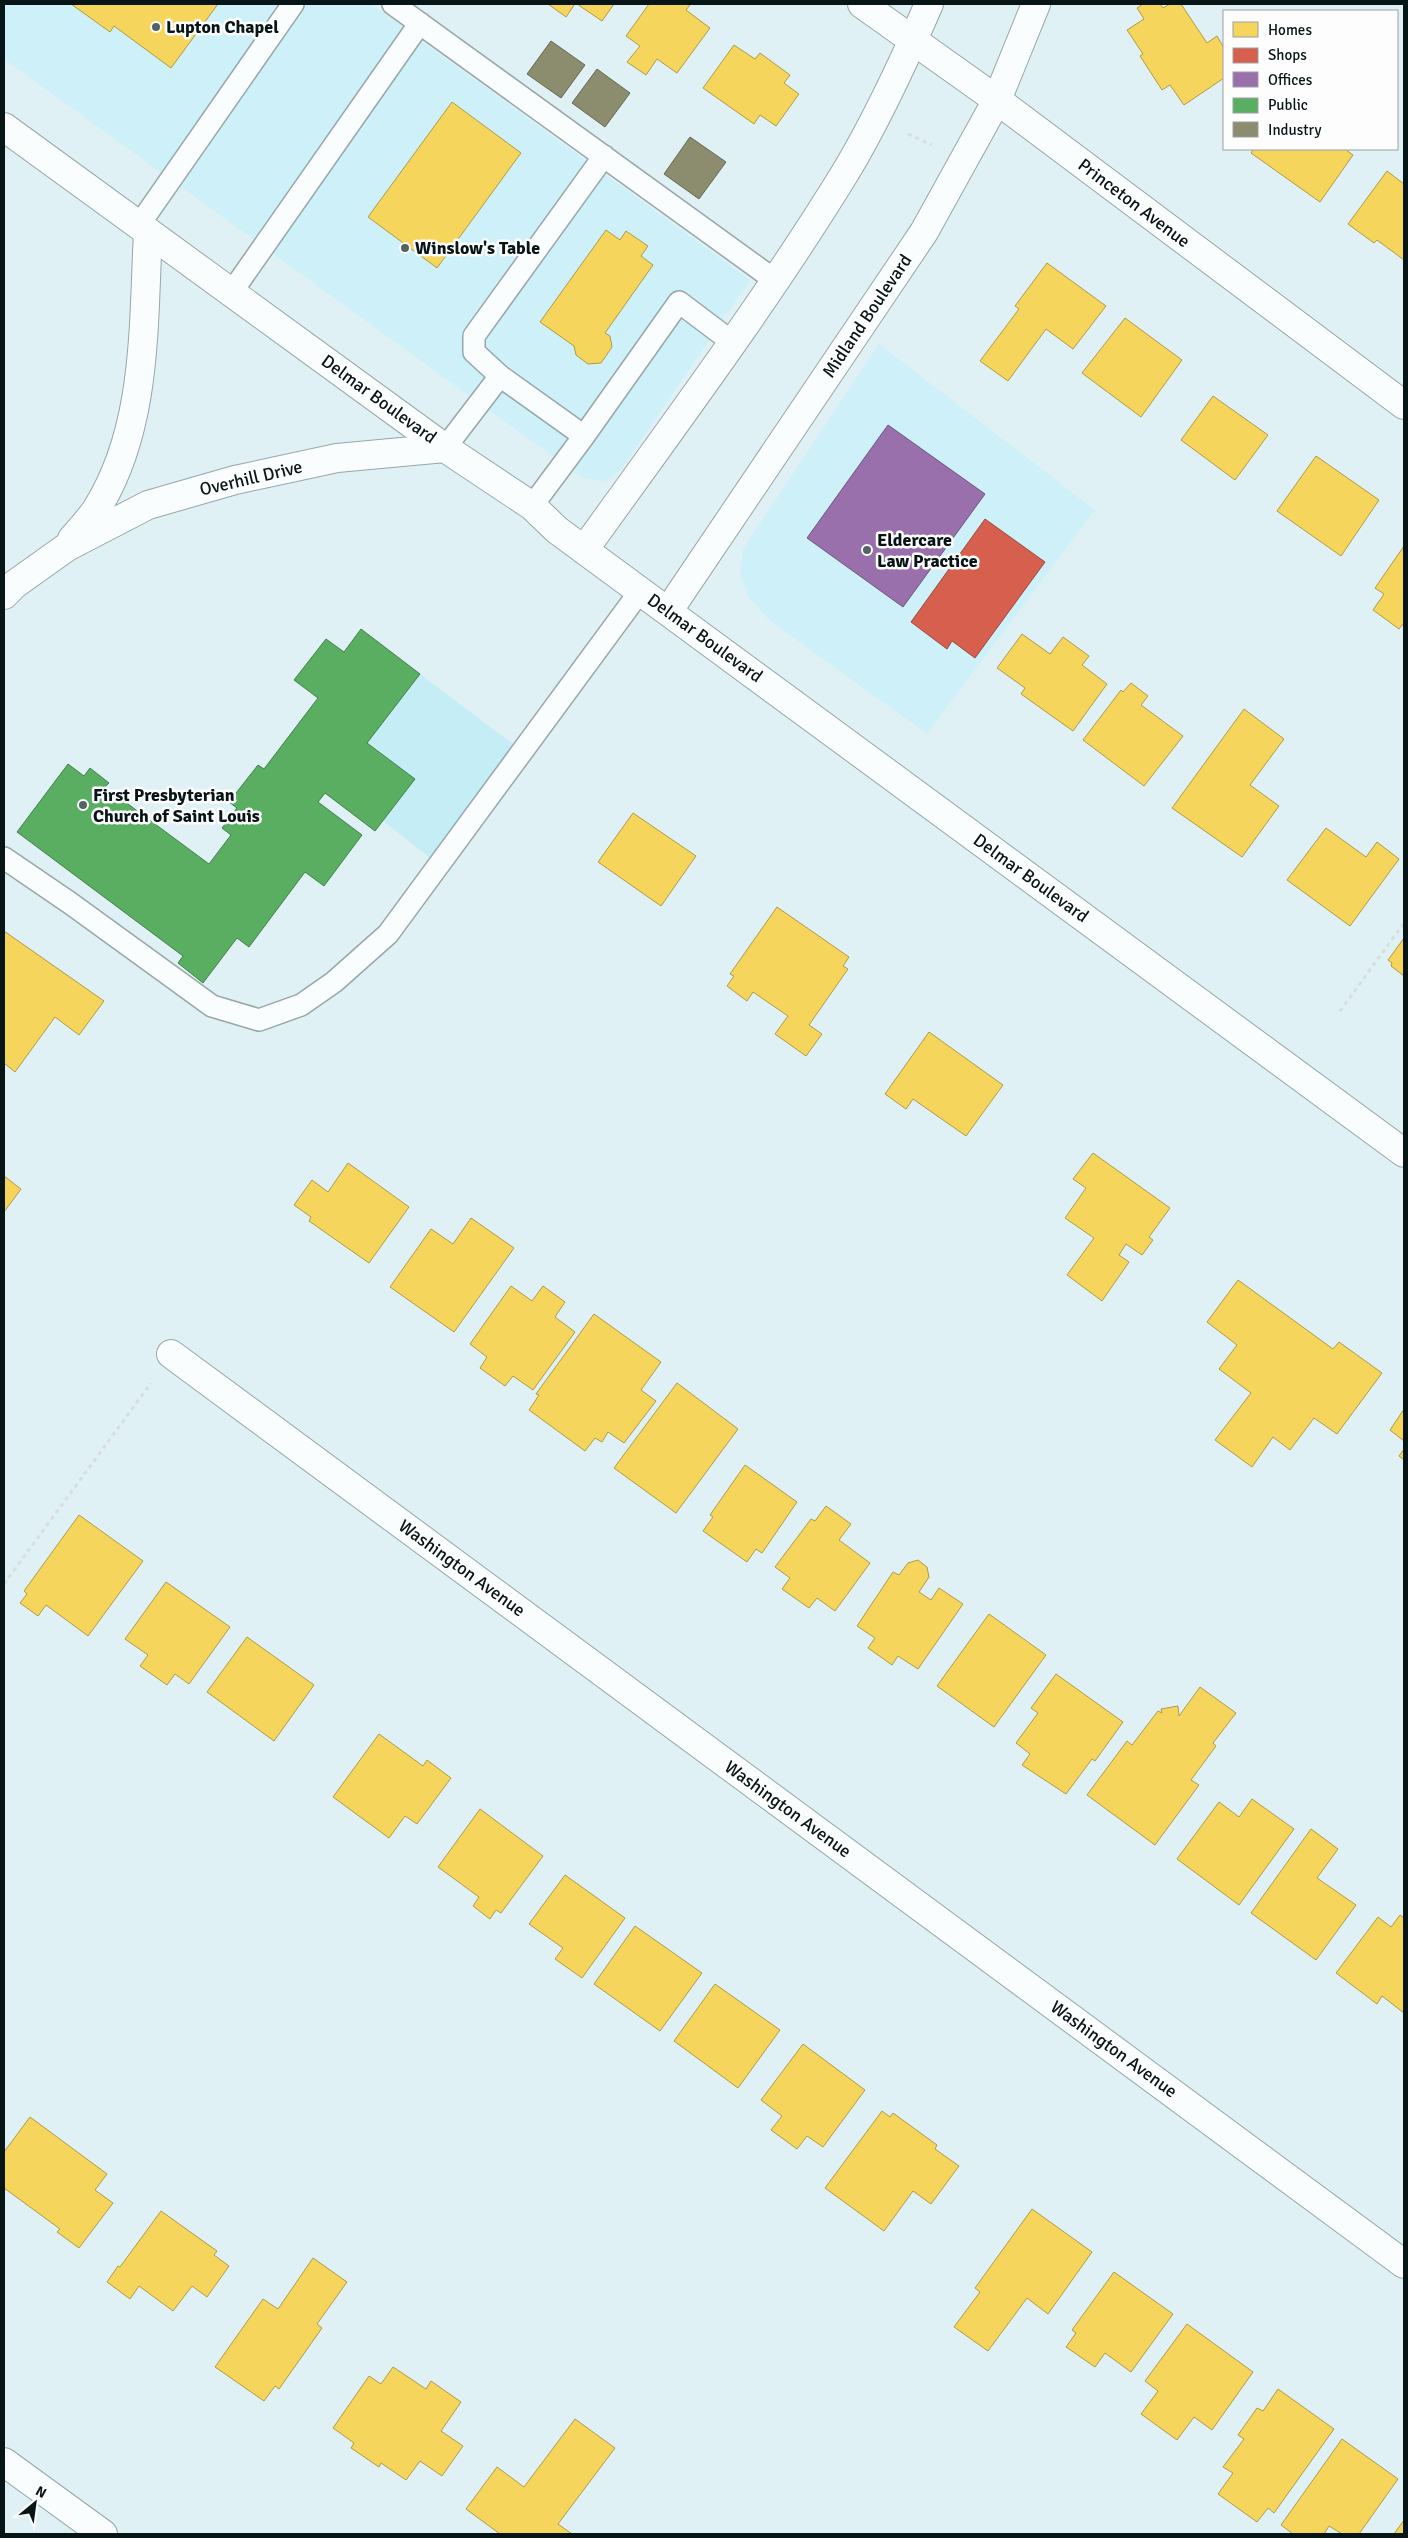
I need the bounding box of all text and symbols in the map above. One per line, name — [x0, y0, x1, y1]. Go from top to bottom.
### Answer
legend — [1223, 10, 1398, 150]
place label: Lupton Chapel — [166, 16, 279, 38]
marker: Lupton Chapel — [150, 21, 162, 33]
text: Homes — [1268, 21, 1312, 39]
text: Shops — [1268, 46, 1307, 64]
text: Offices — [1268, 71, 1313, 89]
text: Public — [1268, 96, 1308, 114]
text: Industry — [1268, 121, 1321, 139]
street label: Princeton Avenue — [1074, 154, 1194, 252]
place label: Winslow's Table — [415, 237, 540, 259]
marker: Winslow's Table — [399, 242, 411, 254]
street label: Midland Boulevard — [818, 250, 916, 382]
street label: Delmar Boulevard — [317, 350, 441, 448]
street label: Overhill Drive — [198, 456, 304, 500]
place label: Eldercare Law Practice — [877, 529, 978, 572]
marker: Eldercare Law Practice — [861, 544, 873, 556]
street label: Delmar Boulevard — [643, 589, 767, 687]
place label: First Presbyterian Church of Saint Louis — [93, 784, 260, 827]
marker: First Presbyterian Church of Saint Louis — [77, 799, 89, 811]
street label: Delmar Boulevard — [969, 829, 1093, 927]
street label: Washington Avenue — [394, 1515, 530, 1621]
street label: Washington Avenue — [720, 1756, 856, 1862]
street label: Washington Avenue — [1046, 1996, 1182, 2102]
north arrow — [10, 2478, 60, 2528]
text: N — [33, 2482, 49, 2502]

